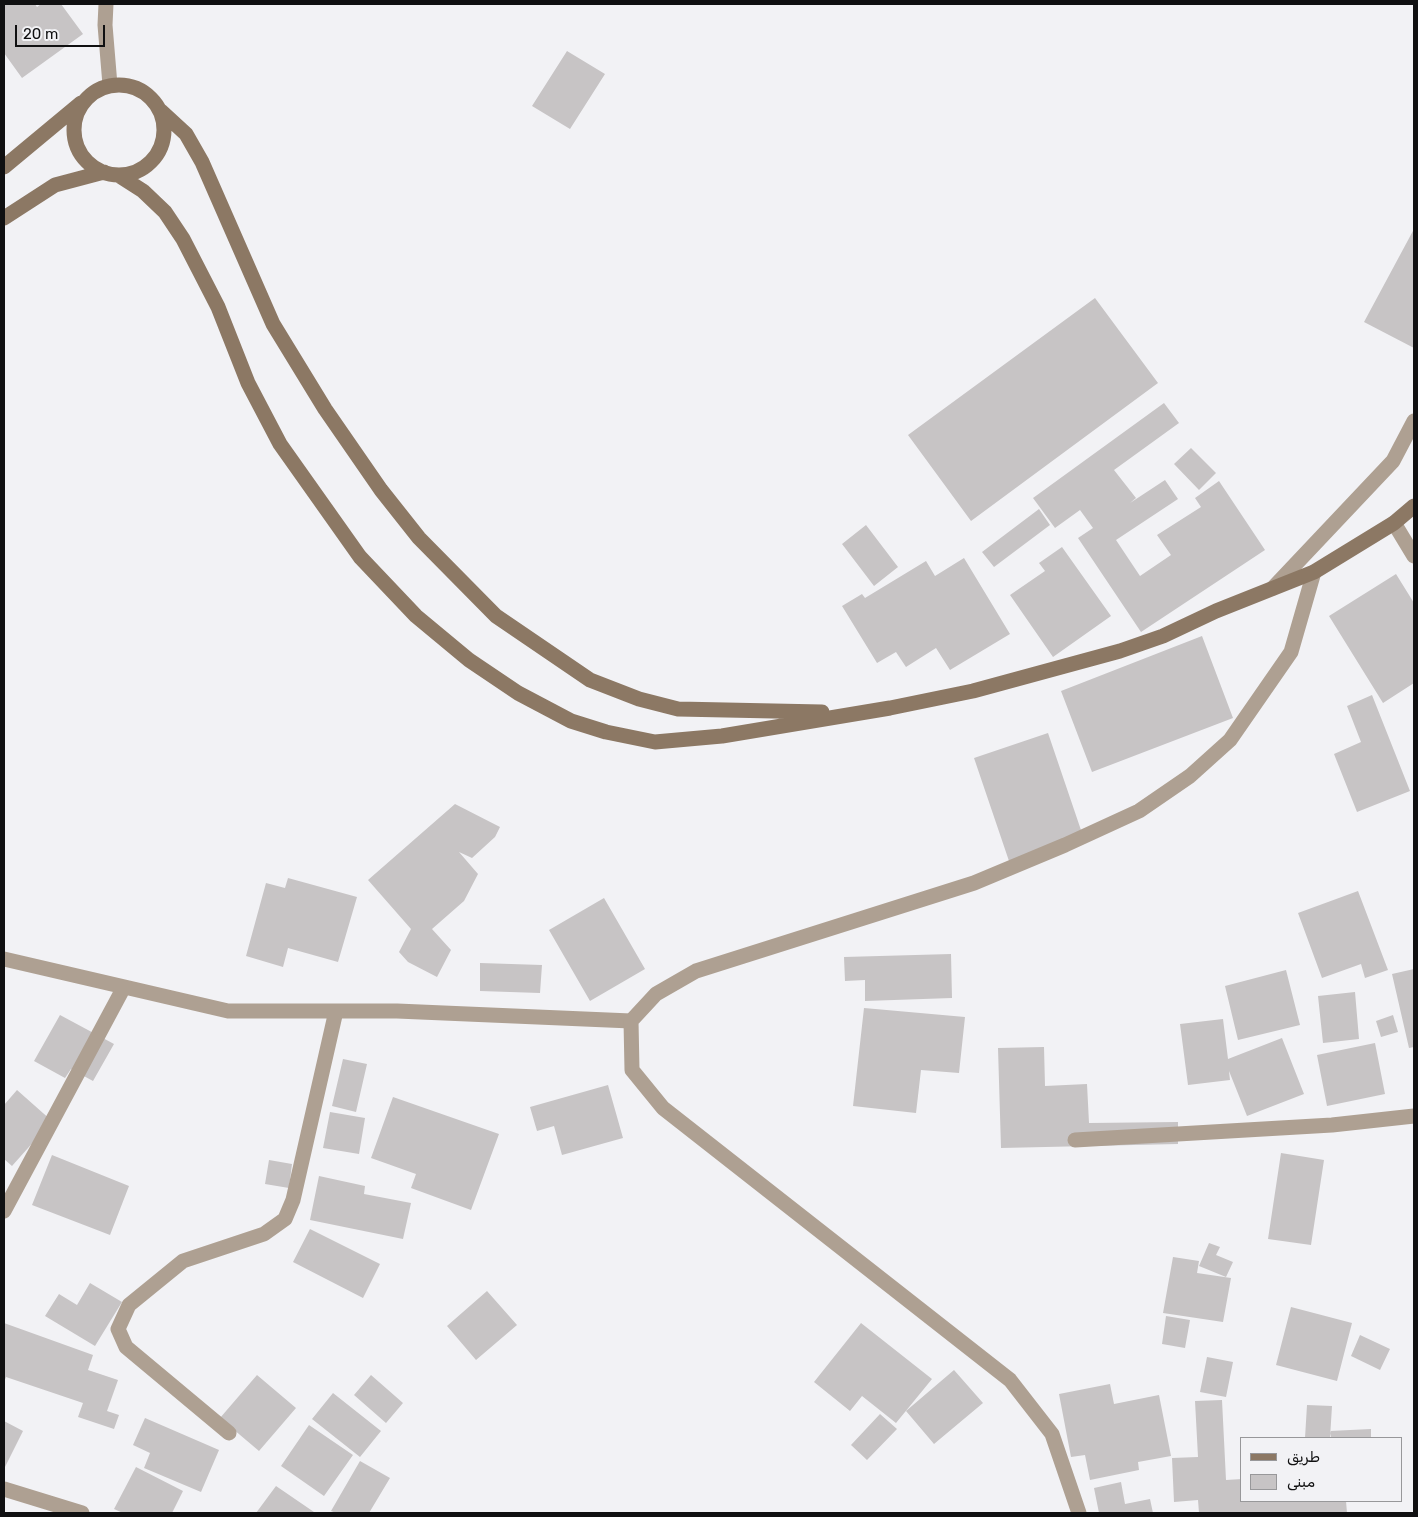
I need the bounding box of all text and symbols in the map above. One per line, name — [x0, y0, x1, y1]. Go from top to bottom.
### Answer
scale bar — [18, 15, 108, 47]
text: 20 m — [23, 25, 58, 43]
legend — [1240, 1437, 1403, 1502]
text: طريق — [1287, 1448, 1320, 1466]
text: مبنى — [1287, 1473, 1315, 1491]

